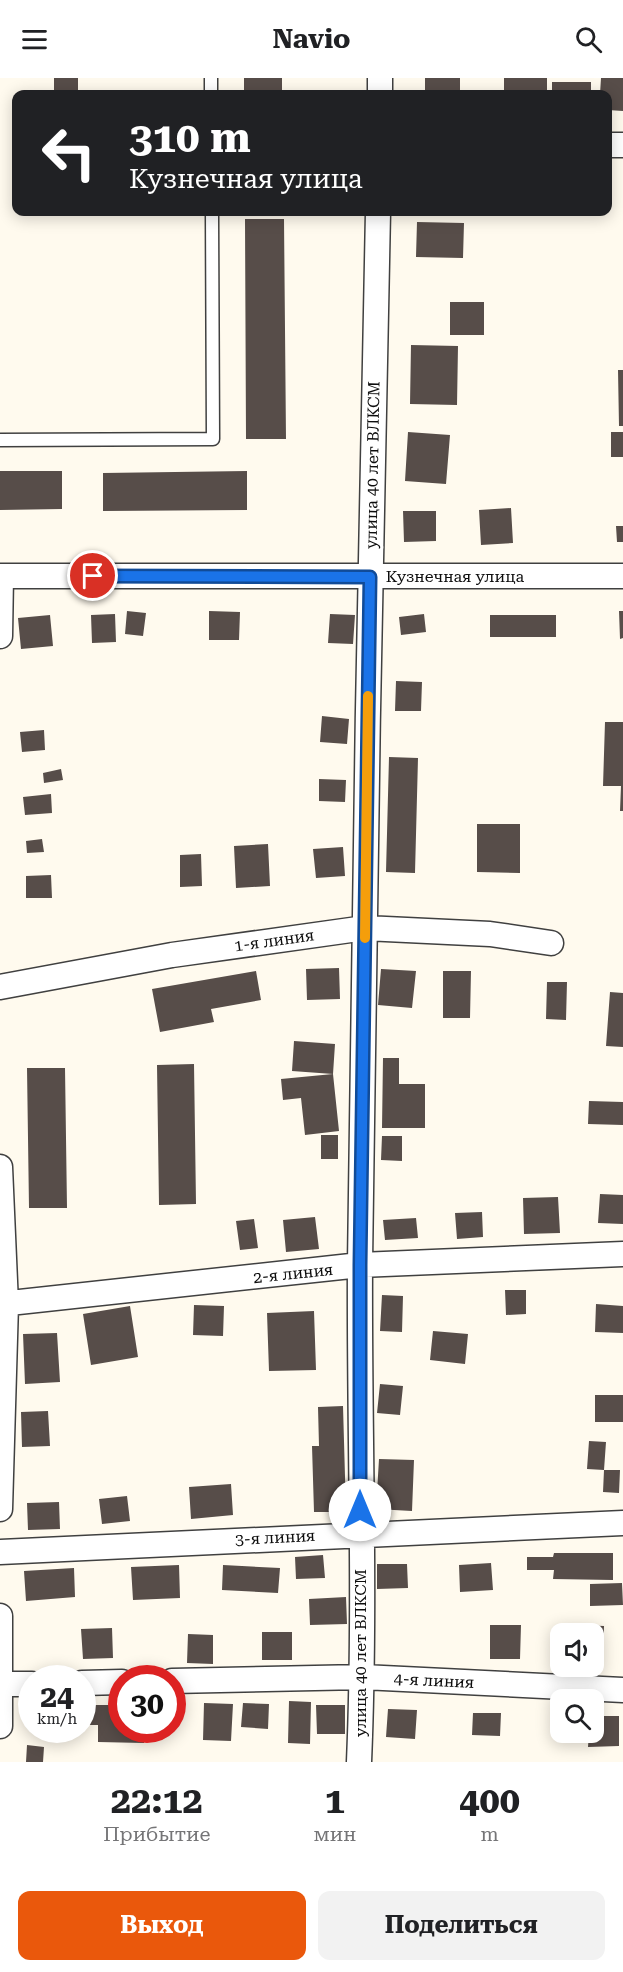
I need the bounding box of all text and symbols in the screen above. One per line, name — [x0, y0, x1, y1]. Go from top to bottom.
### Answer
icon: menu — [18, 23, 51, 56]
text: Navio — [272, 23, 351, 55]
icon: search — [572, 23, 605, 56]
text: 310 m — [129, 113, 251, 162]
icon: left — [30, 114, 108, 192]
text: Кузнечная улица — [129, 163, 363, 195]
street label: улица 40 лет ВЛКСМ — [362, 381, 383, 549]
pin — [67, 550, 118, 601]
icon: arrive — [76, 559, 109, 592]
street label: Кузнечная улица — [386, 567, 525, 586]
street label: 1-я линия — [233, 925, 315, 956]
street label: 2-я линия — [252, 1260, 334, 1287]
position arrow — [328, 1478, 392, 1542]
street label: 3-я линия — [234, 1526, 316, 1549]
street label: улица 40 лет ВЛКСМ — [351, 1569, 370, 1737]
map controls — [550, 1623, 604, 1743]
button: sound — [550, 1623, 604, 1677]
speed limit sign: 30 — [108, 1665, 186, 1743]
street label: 4-я линия — [393, 1669, 475, 1692]
text: 24 — [40, 1679, 74, 1714]
button: search — [550, 1689, 604, 1743]
text: km/h — [37, 1710, 77, 1728]
text: 22:12 — [111, 1780, 203, 1822]
text: 1 — [325, 1780, 345, 1822]
text: 400 — [459, 1780, 520, 1822]
text: Прибытие — [103, 1822, 210, 1846]
text: мин — [314, 1822, 356, 1846]
text: m — [480, 1822, 499, 1846]
button: Выход — [18, 1891, 306, 1960]
button: Поделиться — [318, 1891, 605, 1960]

